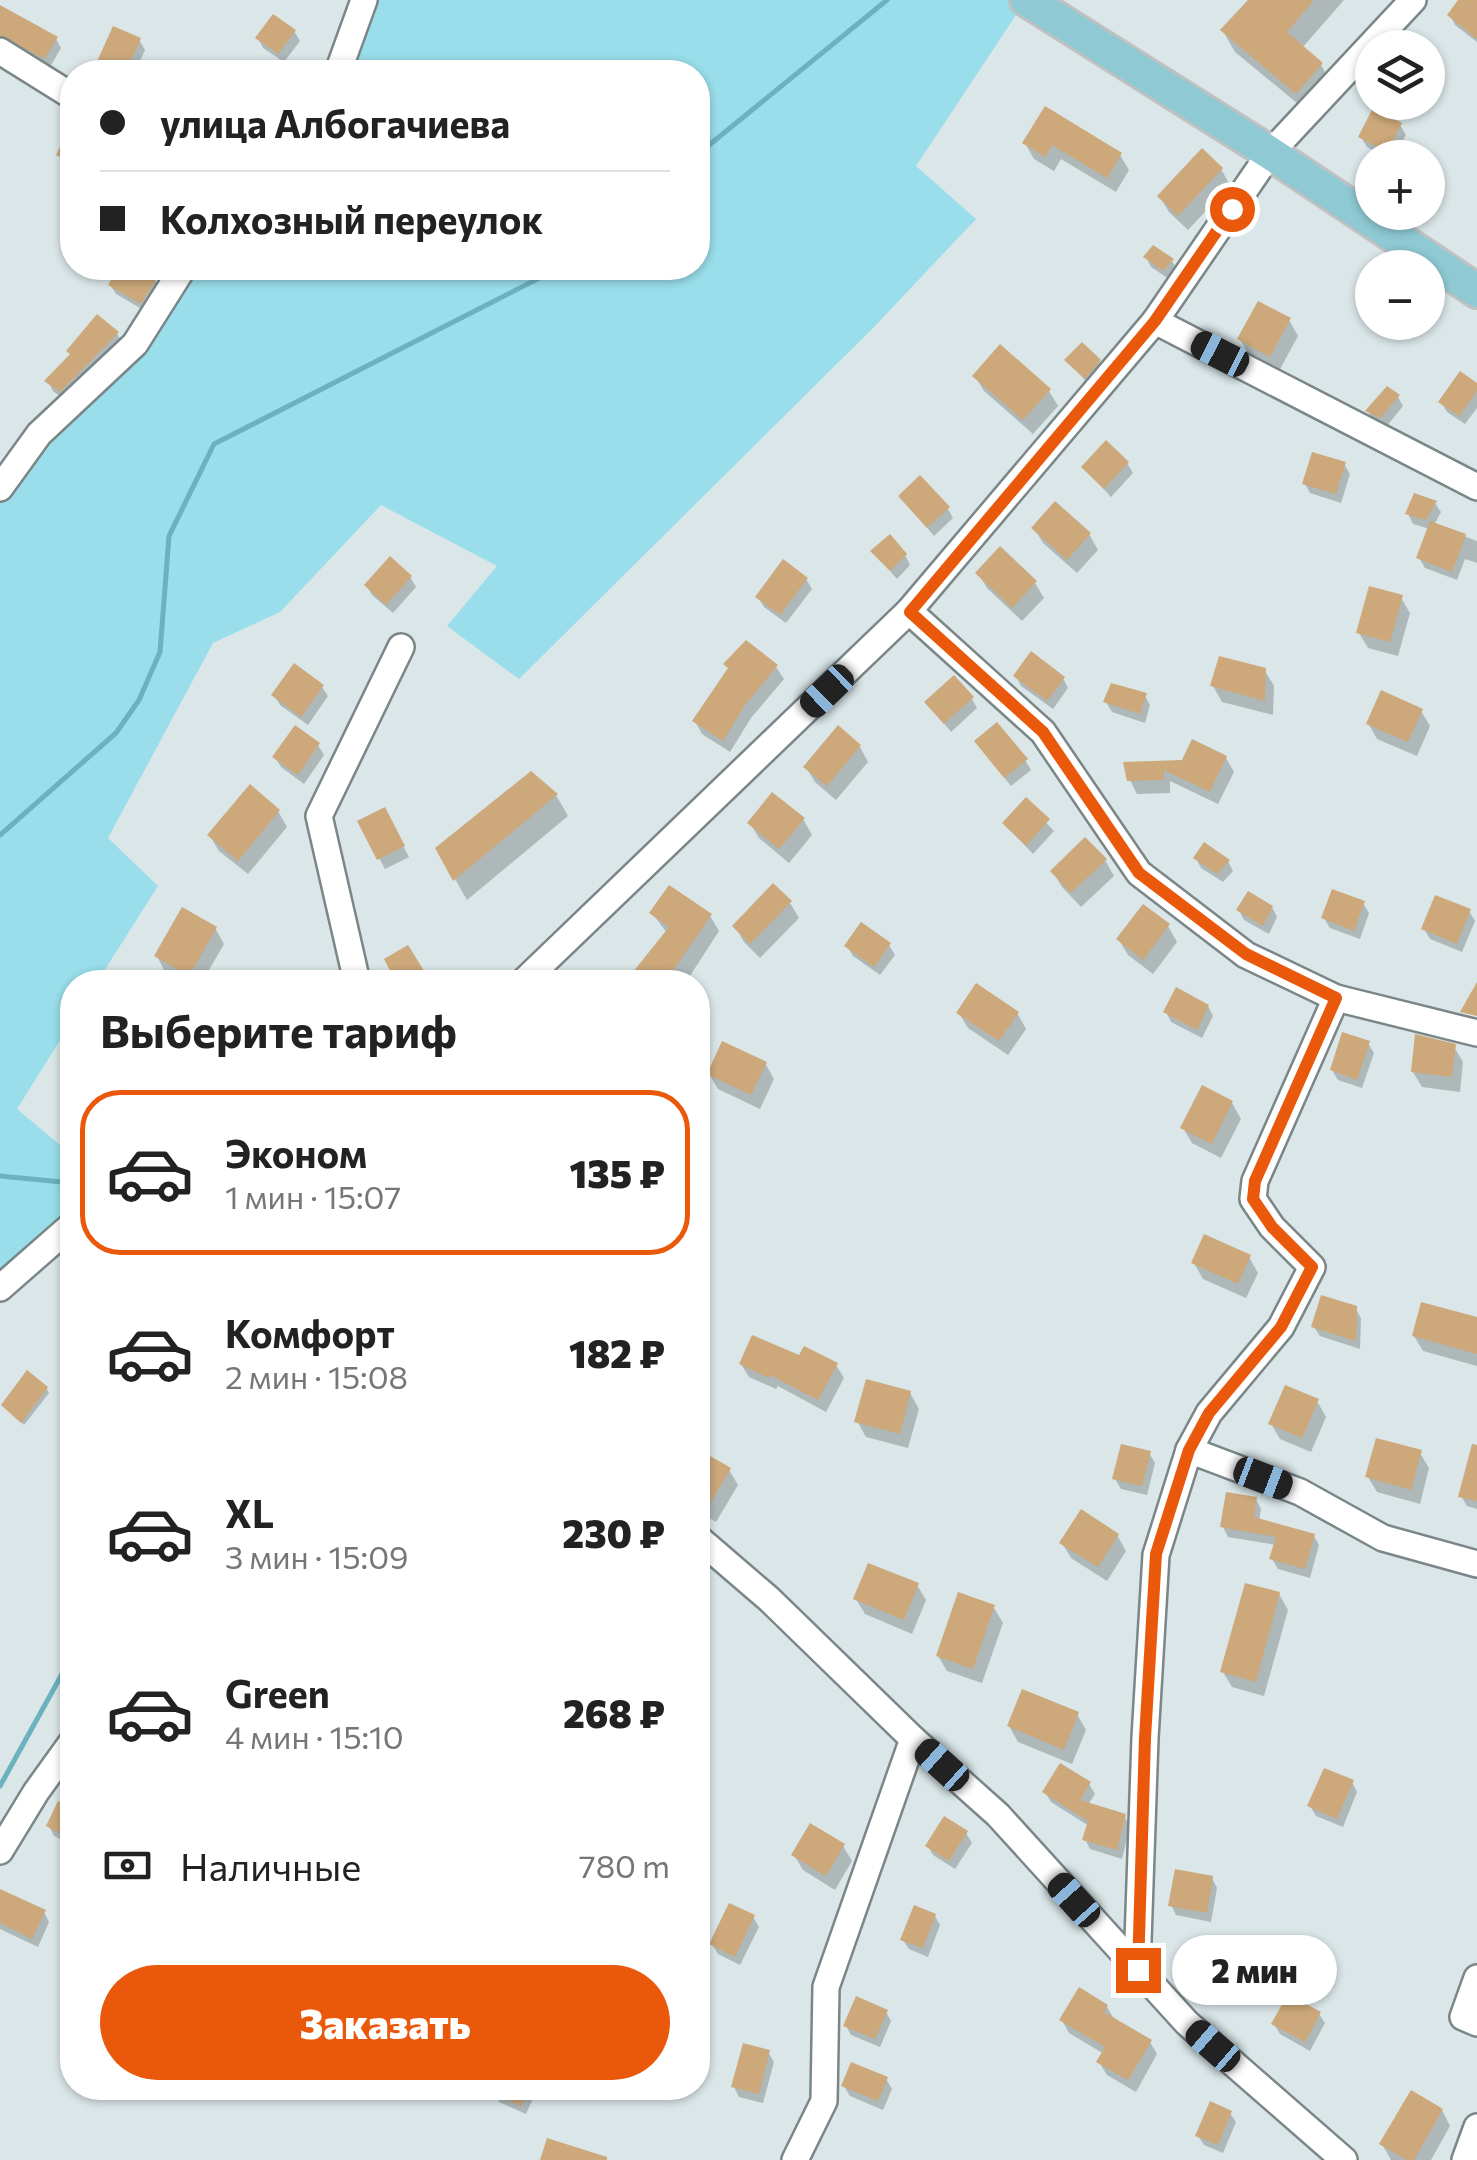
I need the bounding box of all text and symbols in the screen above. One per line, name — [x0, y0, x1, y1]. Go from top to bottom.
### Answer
map controls — [1355, 30, 1445, 340]
button: layers — [1355, 30, 1445, 120]
text: улица Албогачиева — [160, 99, 510, 146]
button: + — [1355, 140, 1445, 230]
route start — [1210, 187, 1255, 232]
text: Колхозный переулок — [160, 195, 543, 242]
button: − — [1355, 250, 1445, 340]
car — [1186, 327, 1254, 381]
car — [795, 659, 859, 723]
text: Выберите тариф — [100, 1002, 457, 1057]
icon: car — [105, 1128, 195, 1218]
text: Эконом — [225, 1129, 367, 1176]
text: 135 ₽ — [570, 1149, 665, 1196]
text: 1 мин · 15:07 — [225, 1176, 401, 1216]
icon: car — [105, 1308, 195, 1398]
text: Комфорт — [225, 1309, 395, 1356]
text: 182 ₽ — [569, 1329, 665, 1376]
text: 2 мин · 15:08 — [225, 1356, 408, 1396]
car — [1230, 1453, 1296, 1503]
icon: car — [105, 1488, 195, 1578]
text: XL — [225, 1489, 274, 1536]
text: 230 ₽ — [562, 1509, 665, 1556]
text: 3 мин · 15:09 — [225, 1536, 408, 1576]
icon: car — [105, 1668, 195, 1758]
text: Green — [225, 1669, 330, 1716]
text: 268 ₽ — [563, 1689, 665, 1736]
text: 4 мин · 15:10 — [225, 1716, 404, 1756]
car — [910, 1734, 974, 1796]
icon: cash — [100, 1838, 155, 1893]
text: Наличные — [180, 1842, 361, 1889]
text: 780 m — [579, 1845, 670, 1885]
car — [1043, 1868, 1105, 1932]
callout: 2 мин — [1173, 1935, 1338, 2005]
route end — [1116, 1948, 1161, 1993]
text: 2 мин — [1211, 1950, 1298, 1990]
button: Заказать — [100, 1965, 670, 2080]
car — [1181, 2015, 1245, 2077]

